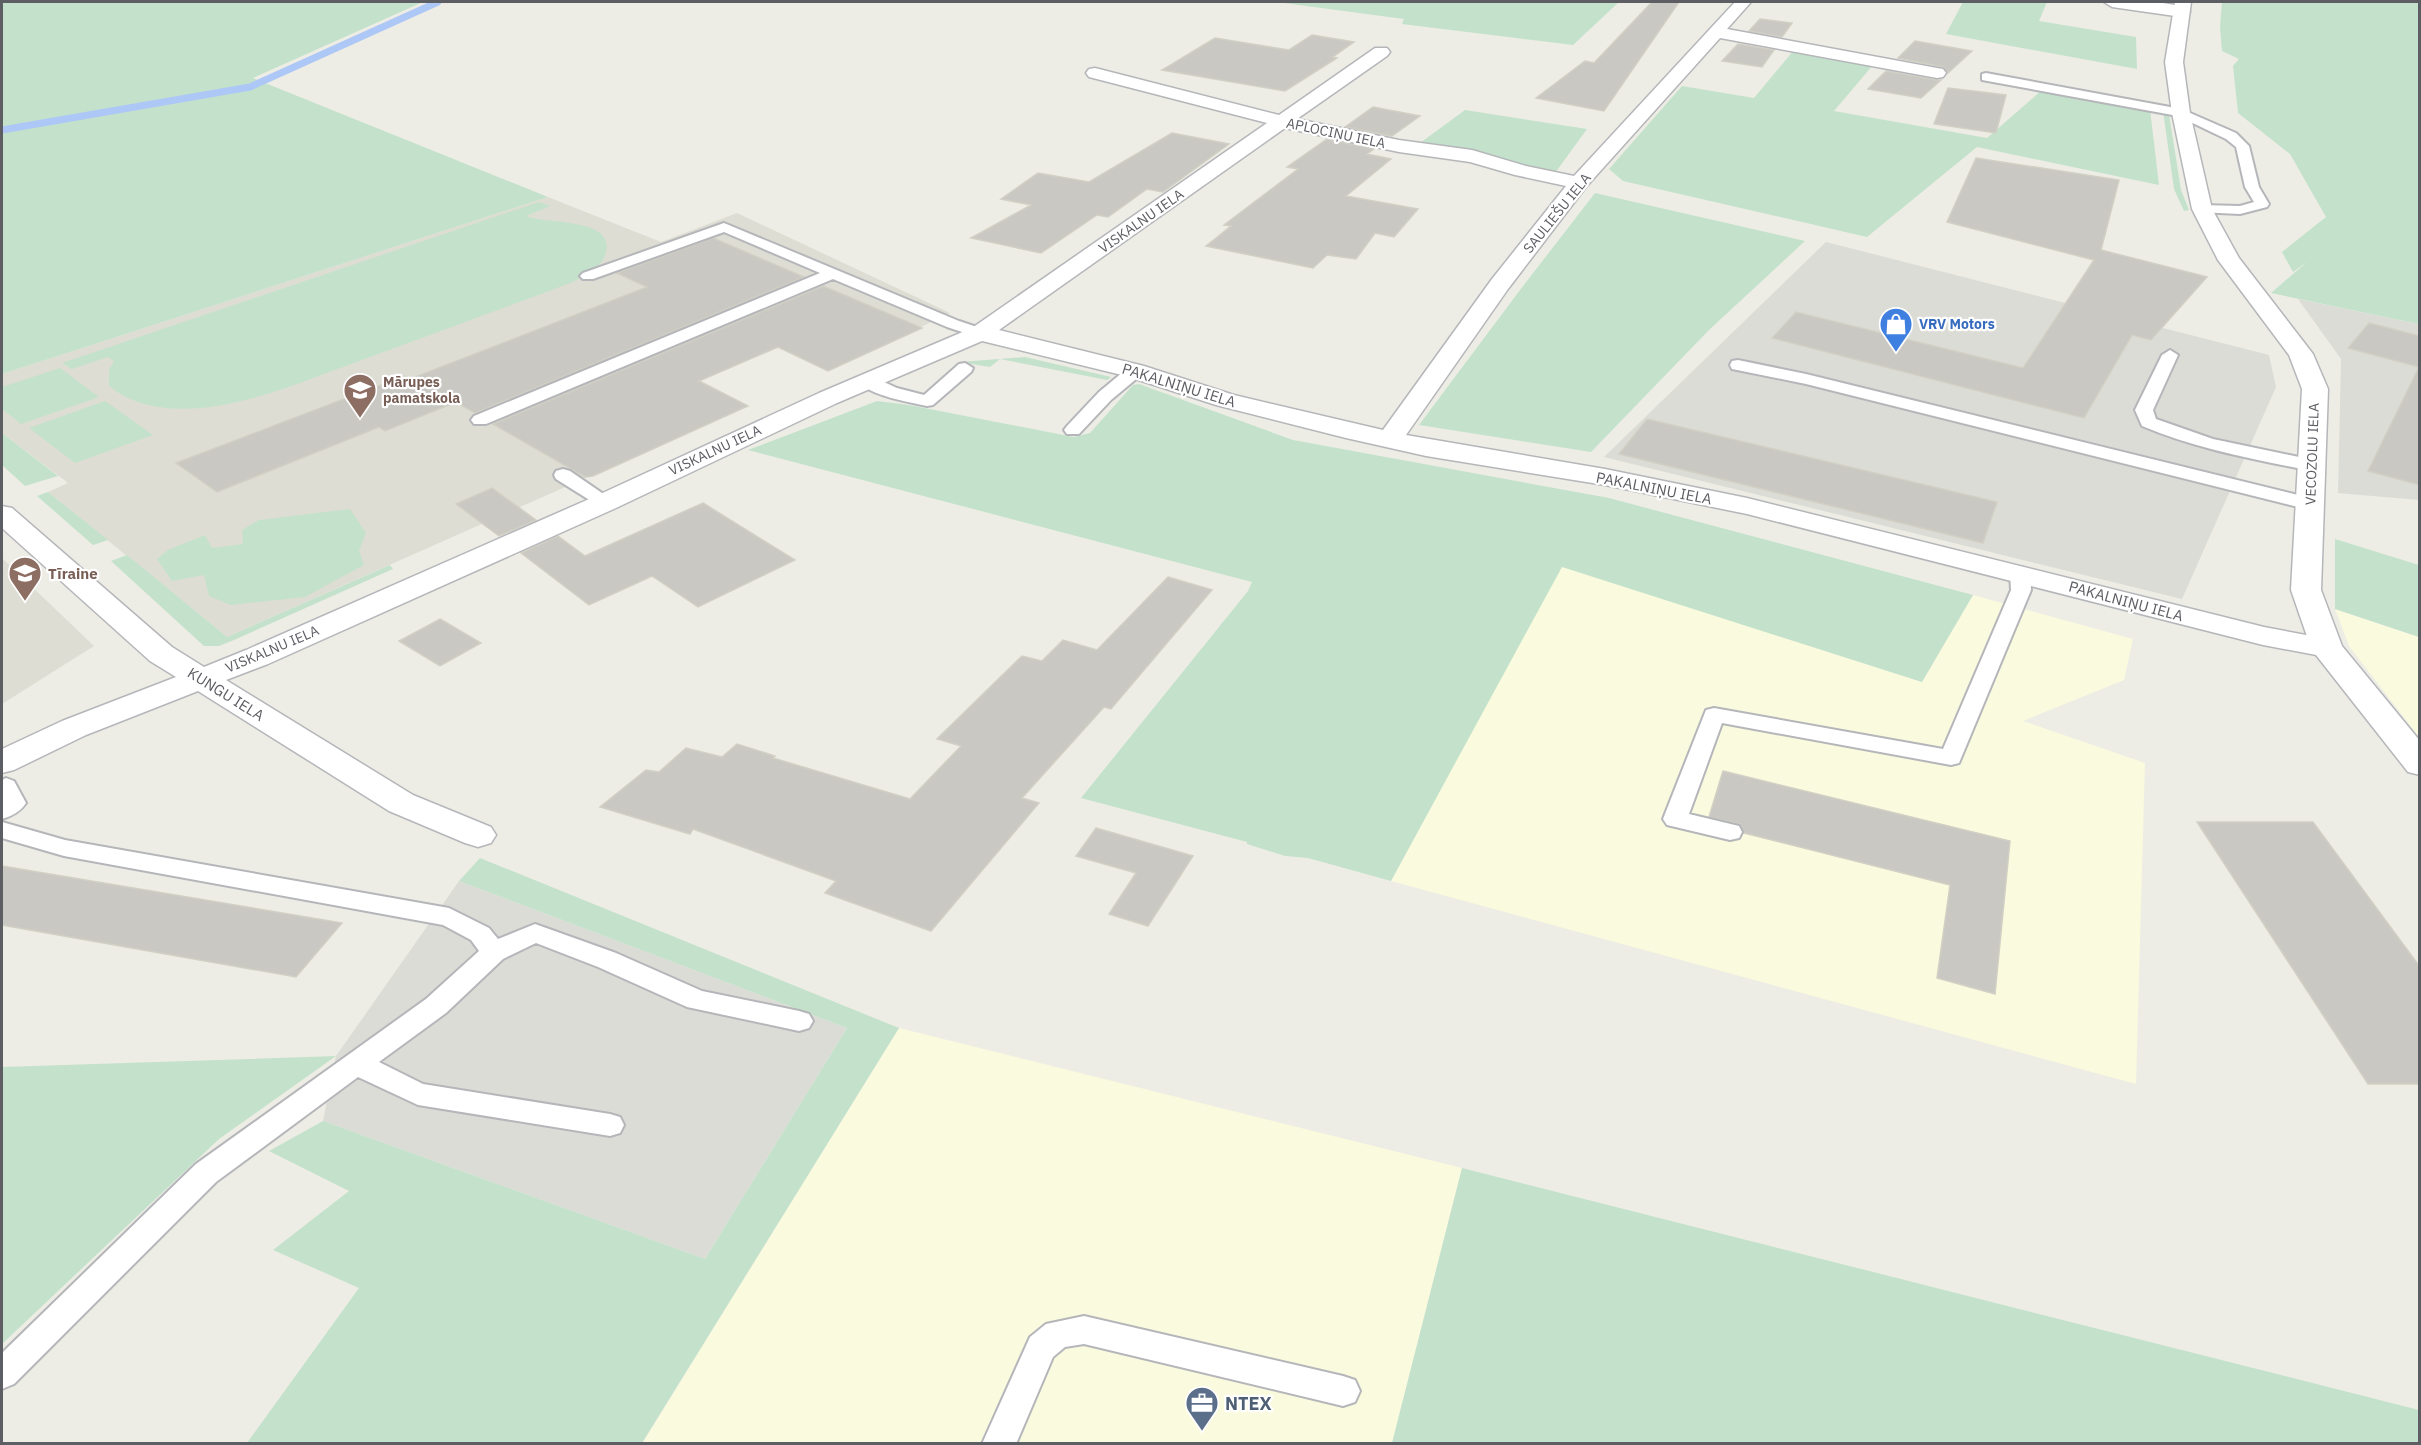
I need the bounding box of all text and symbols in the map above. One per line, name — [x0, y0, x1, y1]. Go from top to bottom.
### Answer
street label: APLOCIŅU IELA — [1285, 114, 1387, 152]
street label: SAULIEŠU IELA — [1518, 169, 1595, 257]
street label: VISKALNU IELA — [1095, 185, 1187, 257]
shop icon: VRV Motors — [1878, 306, 1914, 353]
place label: VRV Motors — [1919, 315, 1995, 333]
street label: PAKALNIŅU IELA — [1120, 359, 1238, 411]
school or university icon: Mārupes pamatskola — [342, 372, 378, 419]
place label: Mārupes pamatskola — [383, 373, 460, 407]
street label: VECOZOLU IELA — [2301, 403, 2323, 505]
street label: VISKALNU IELA — [666, 421, 764, 479]
street label: PAKALNIŅU IELA — [1594, 467, 1714, 509]
school or university icon: Tīraine — [7, 555, 43, 602]
place label: Tīraine — [48, 564, 98, 583]
street label: PAKALNIŅU IELA — [2067, 577, 2186, 626]
street label: VISKALNU IELA — [223, 621, 321, 677]
street label: KUNGU IELA — [184, 663, 268, 725]
office icon: NTEX — [1184, 1385, 1220, 1432]
place label: NTEX — [1225, 1392, 1272, 1415]

